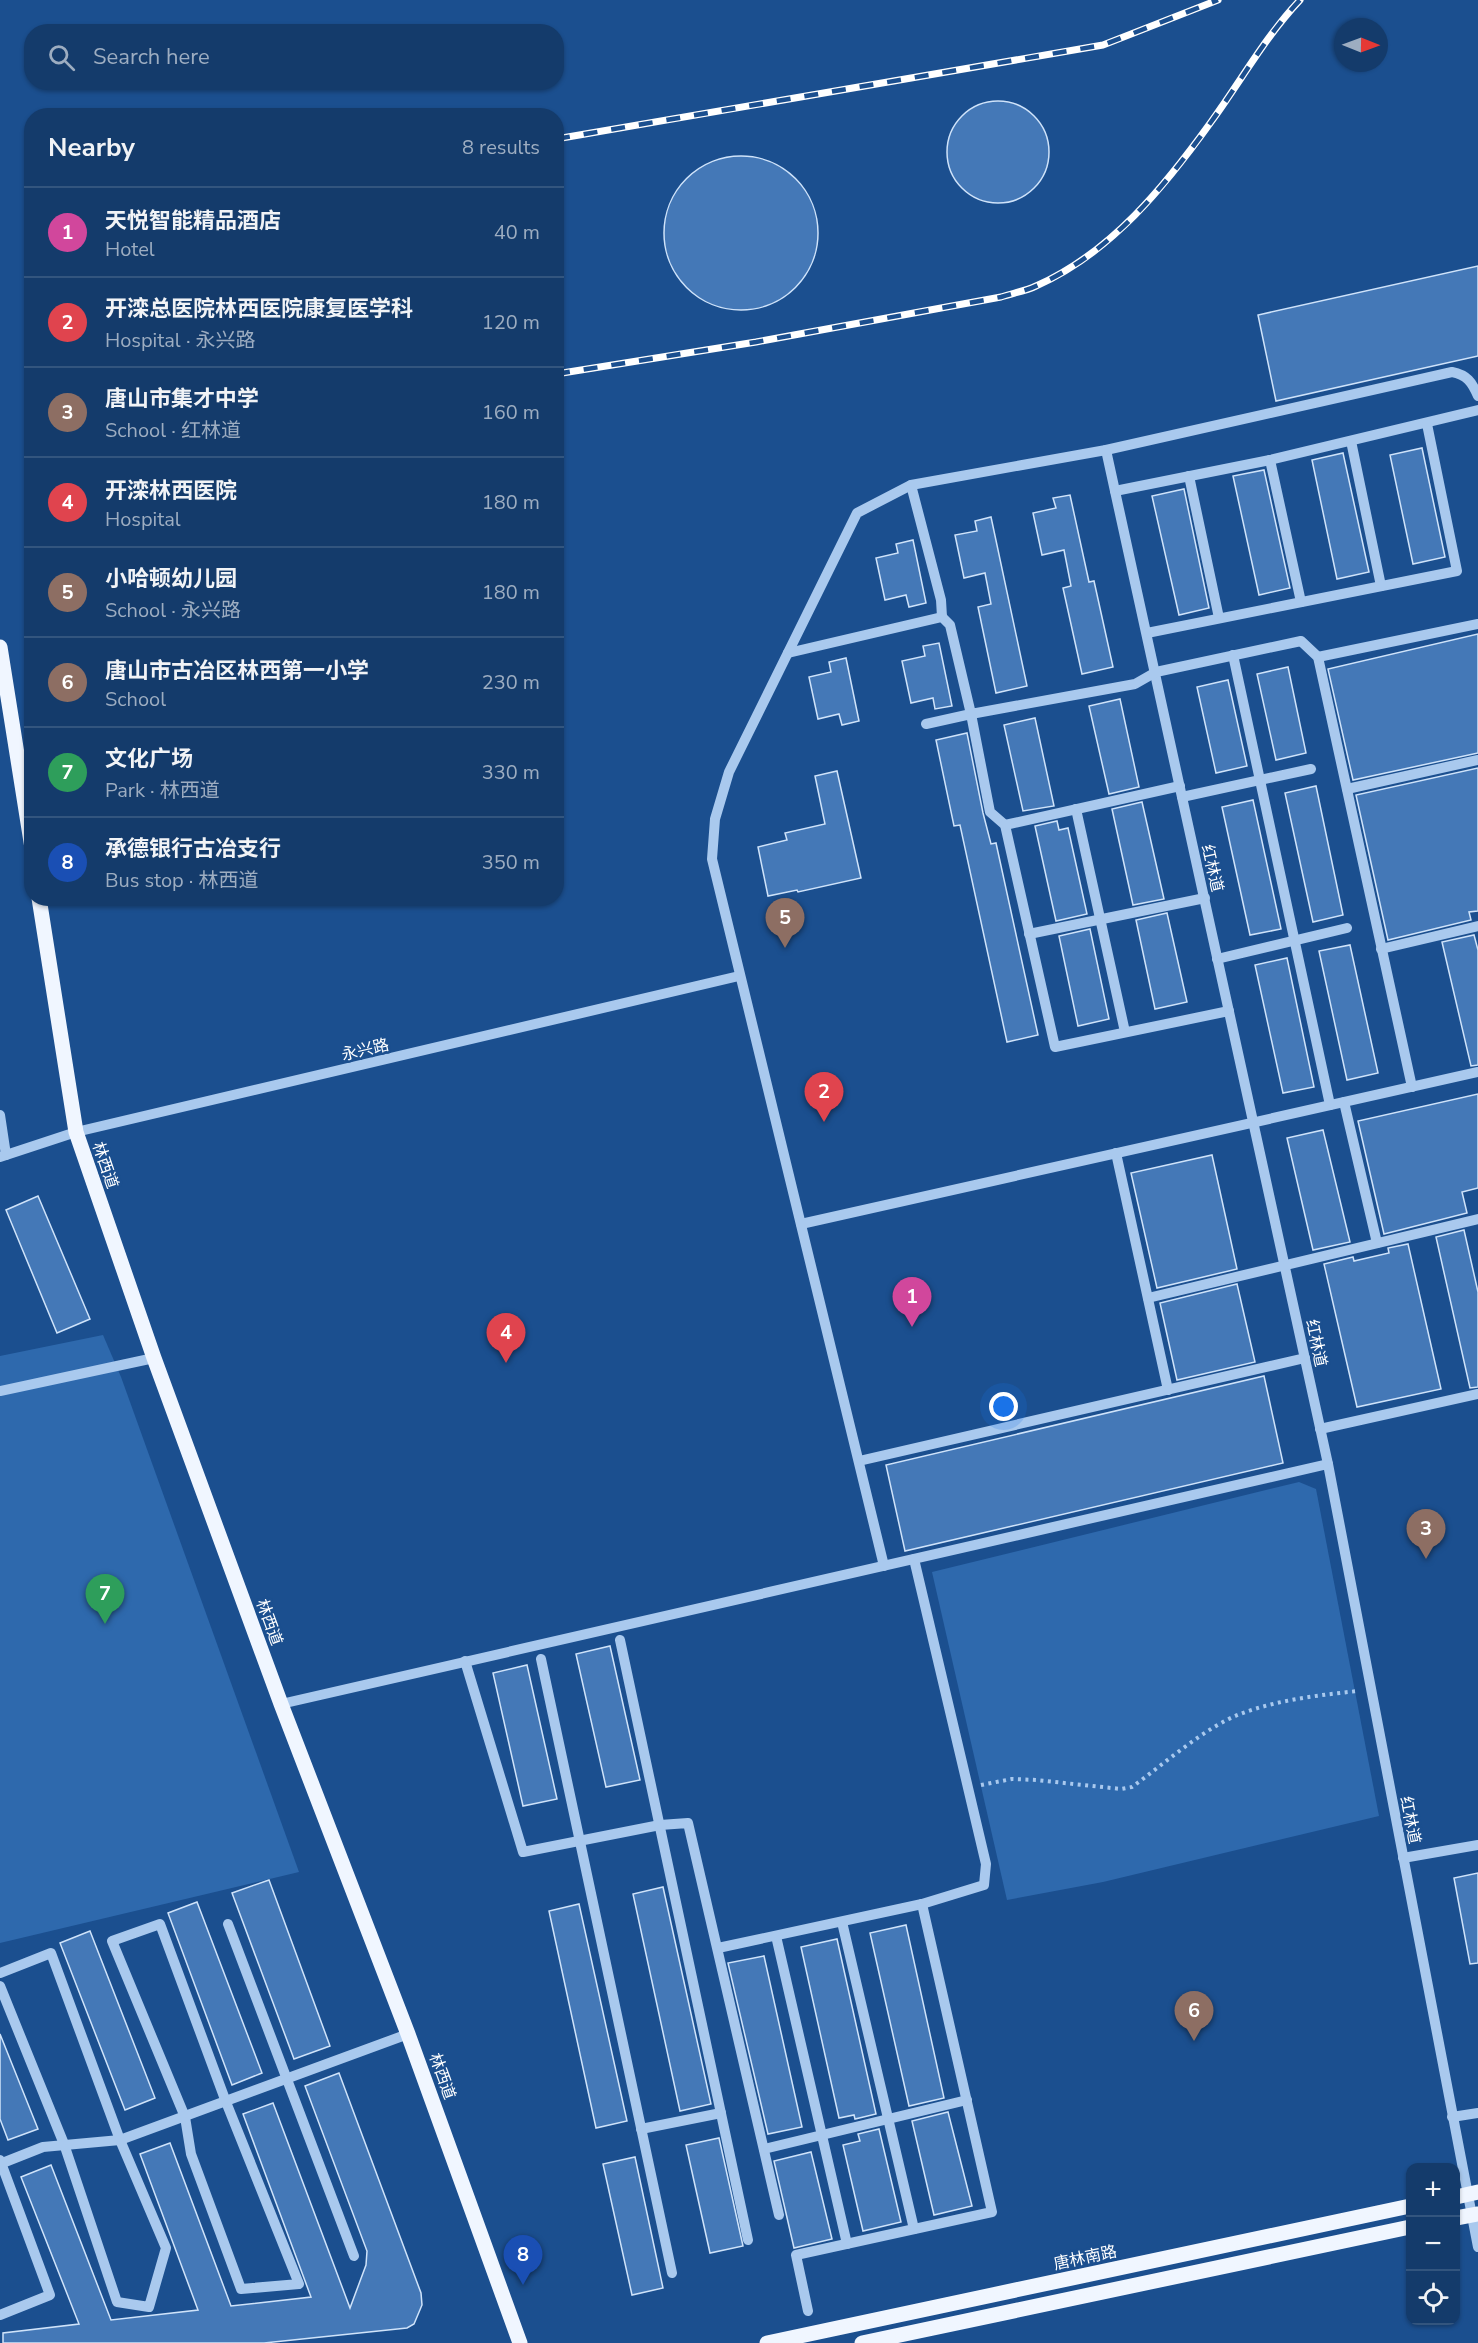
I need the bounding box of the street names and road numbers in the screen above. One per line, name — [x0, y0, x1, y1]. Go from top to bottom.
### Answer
street label: 红林道 — [1196, 842, 1228, 894]
street label: 永兴路 — [339, 1034, 391, 1066]
street label: 林西道 — [87, 1139, 123, 1192]
street label: 红林道 — [1300, 1317, 1332, 1369]
street label: 林西道 — [251, 1596, 288, 1649]
street label: 红林道 — [1395, 1795, 1425, 1846]
street label: 林西道 — [424, 2050, 461, 2103]
street label: 唐林南路 — [1052, 2241, 1119, 2275]

